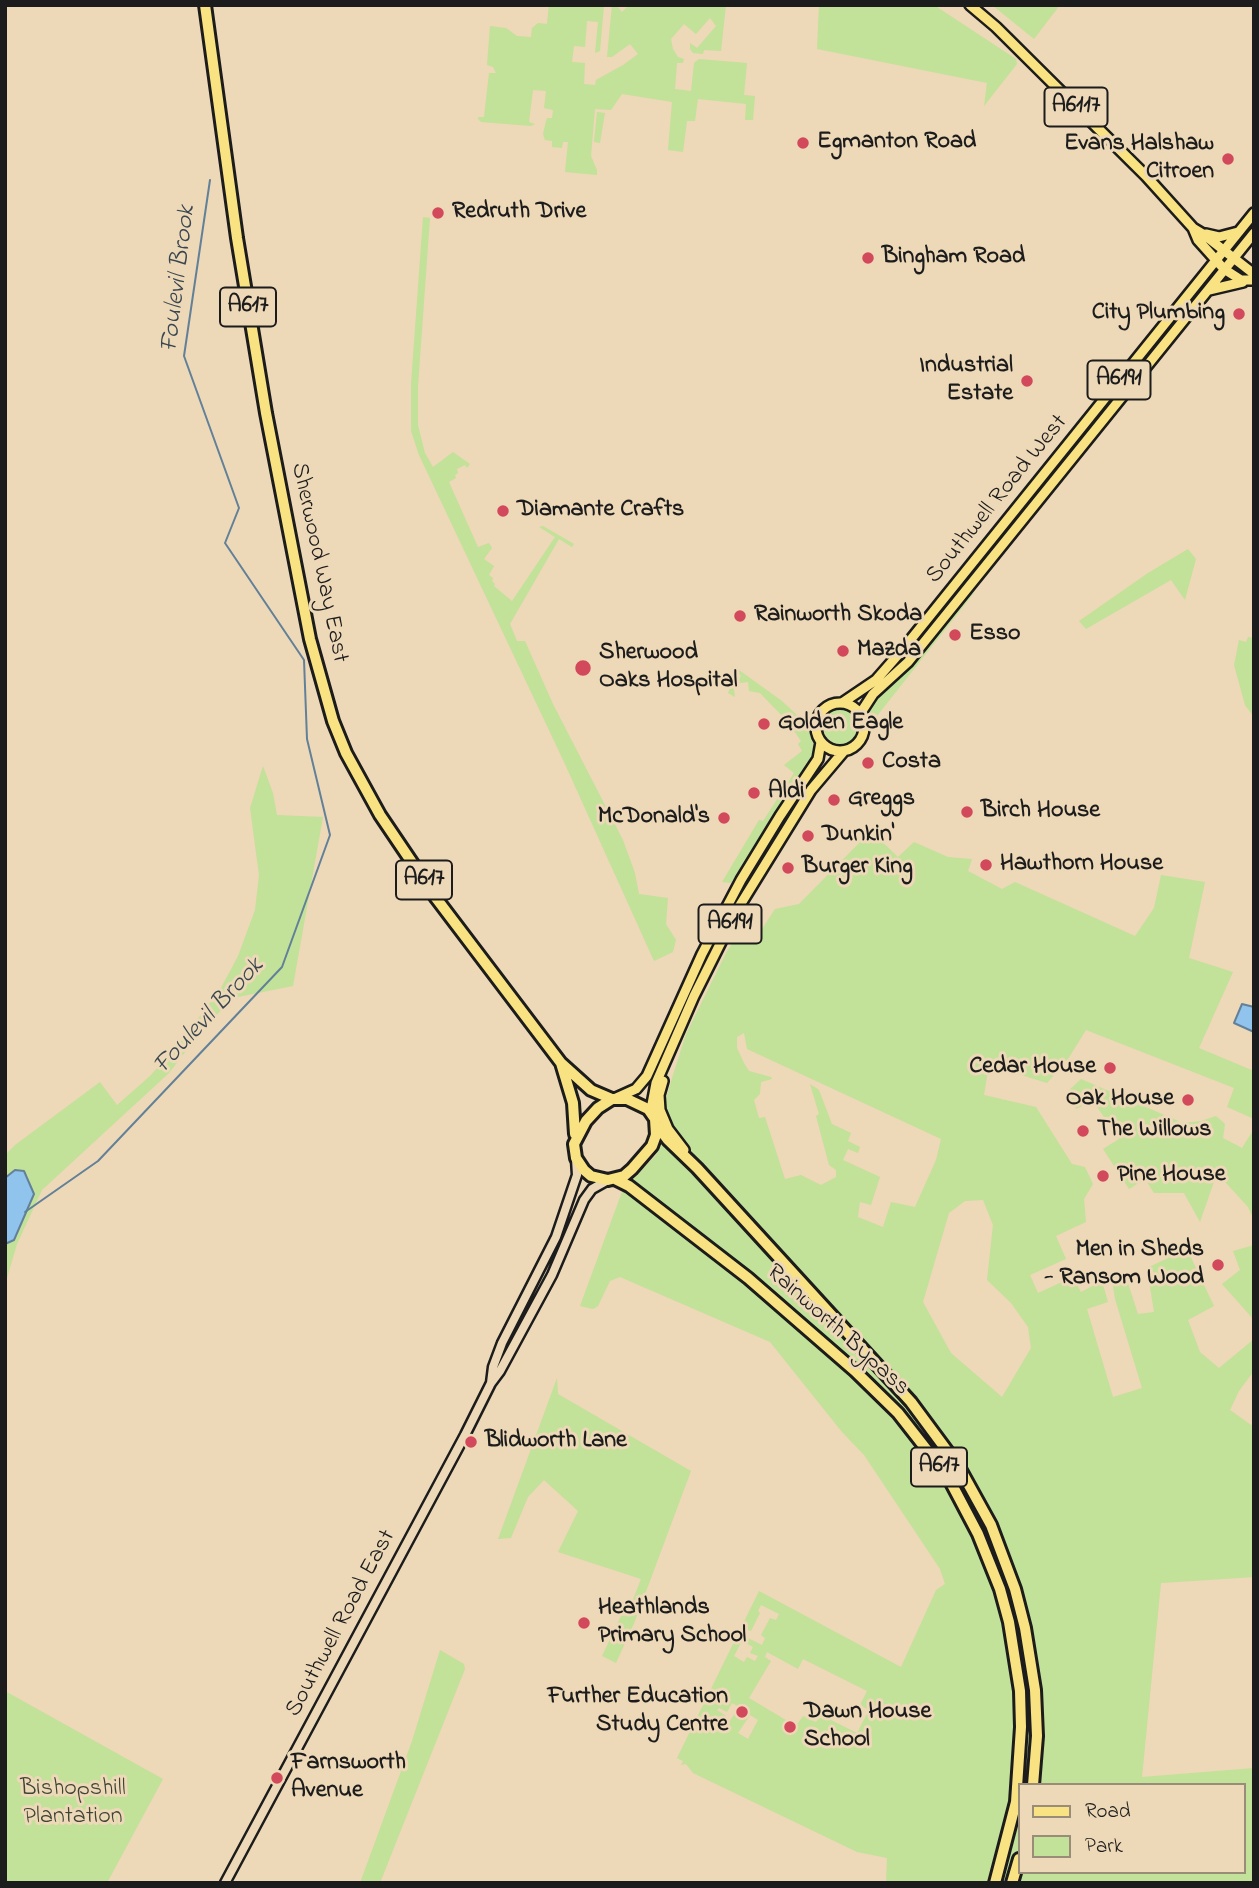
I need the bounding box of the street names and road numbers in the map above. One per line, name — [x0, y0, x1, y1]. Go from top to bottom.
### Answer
road number: A6117 — [1044, 88, 1108, 127]
road number: A617 — [220, 288, 276, 326]
road number: A6191 — [1088, 360, 1150, 400]
street label: Southwell Road West — [921, 410, 1075, 590]
street label: Sherwood Way East — [283, 460, 353, 666]
road number: A617 — [396, 860, 452, 900]
road number: A6191 — [698, 904, 762, 944]
street label: Rainworth Bypass — [759, 1259, 915, 1403]
road number: A617 — [911, 1448, 967, 1486]
street label: Southwell Road East — [281, 1526, 403, 1722]

